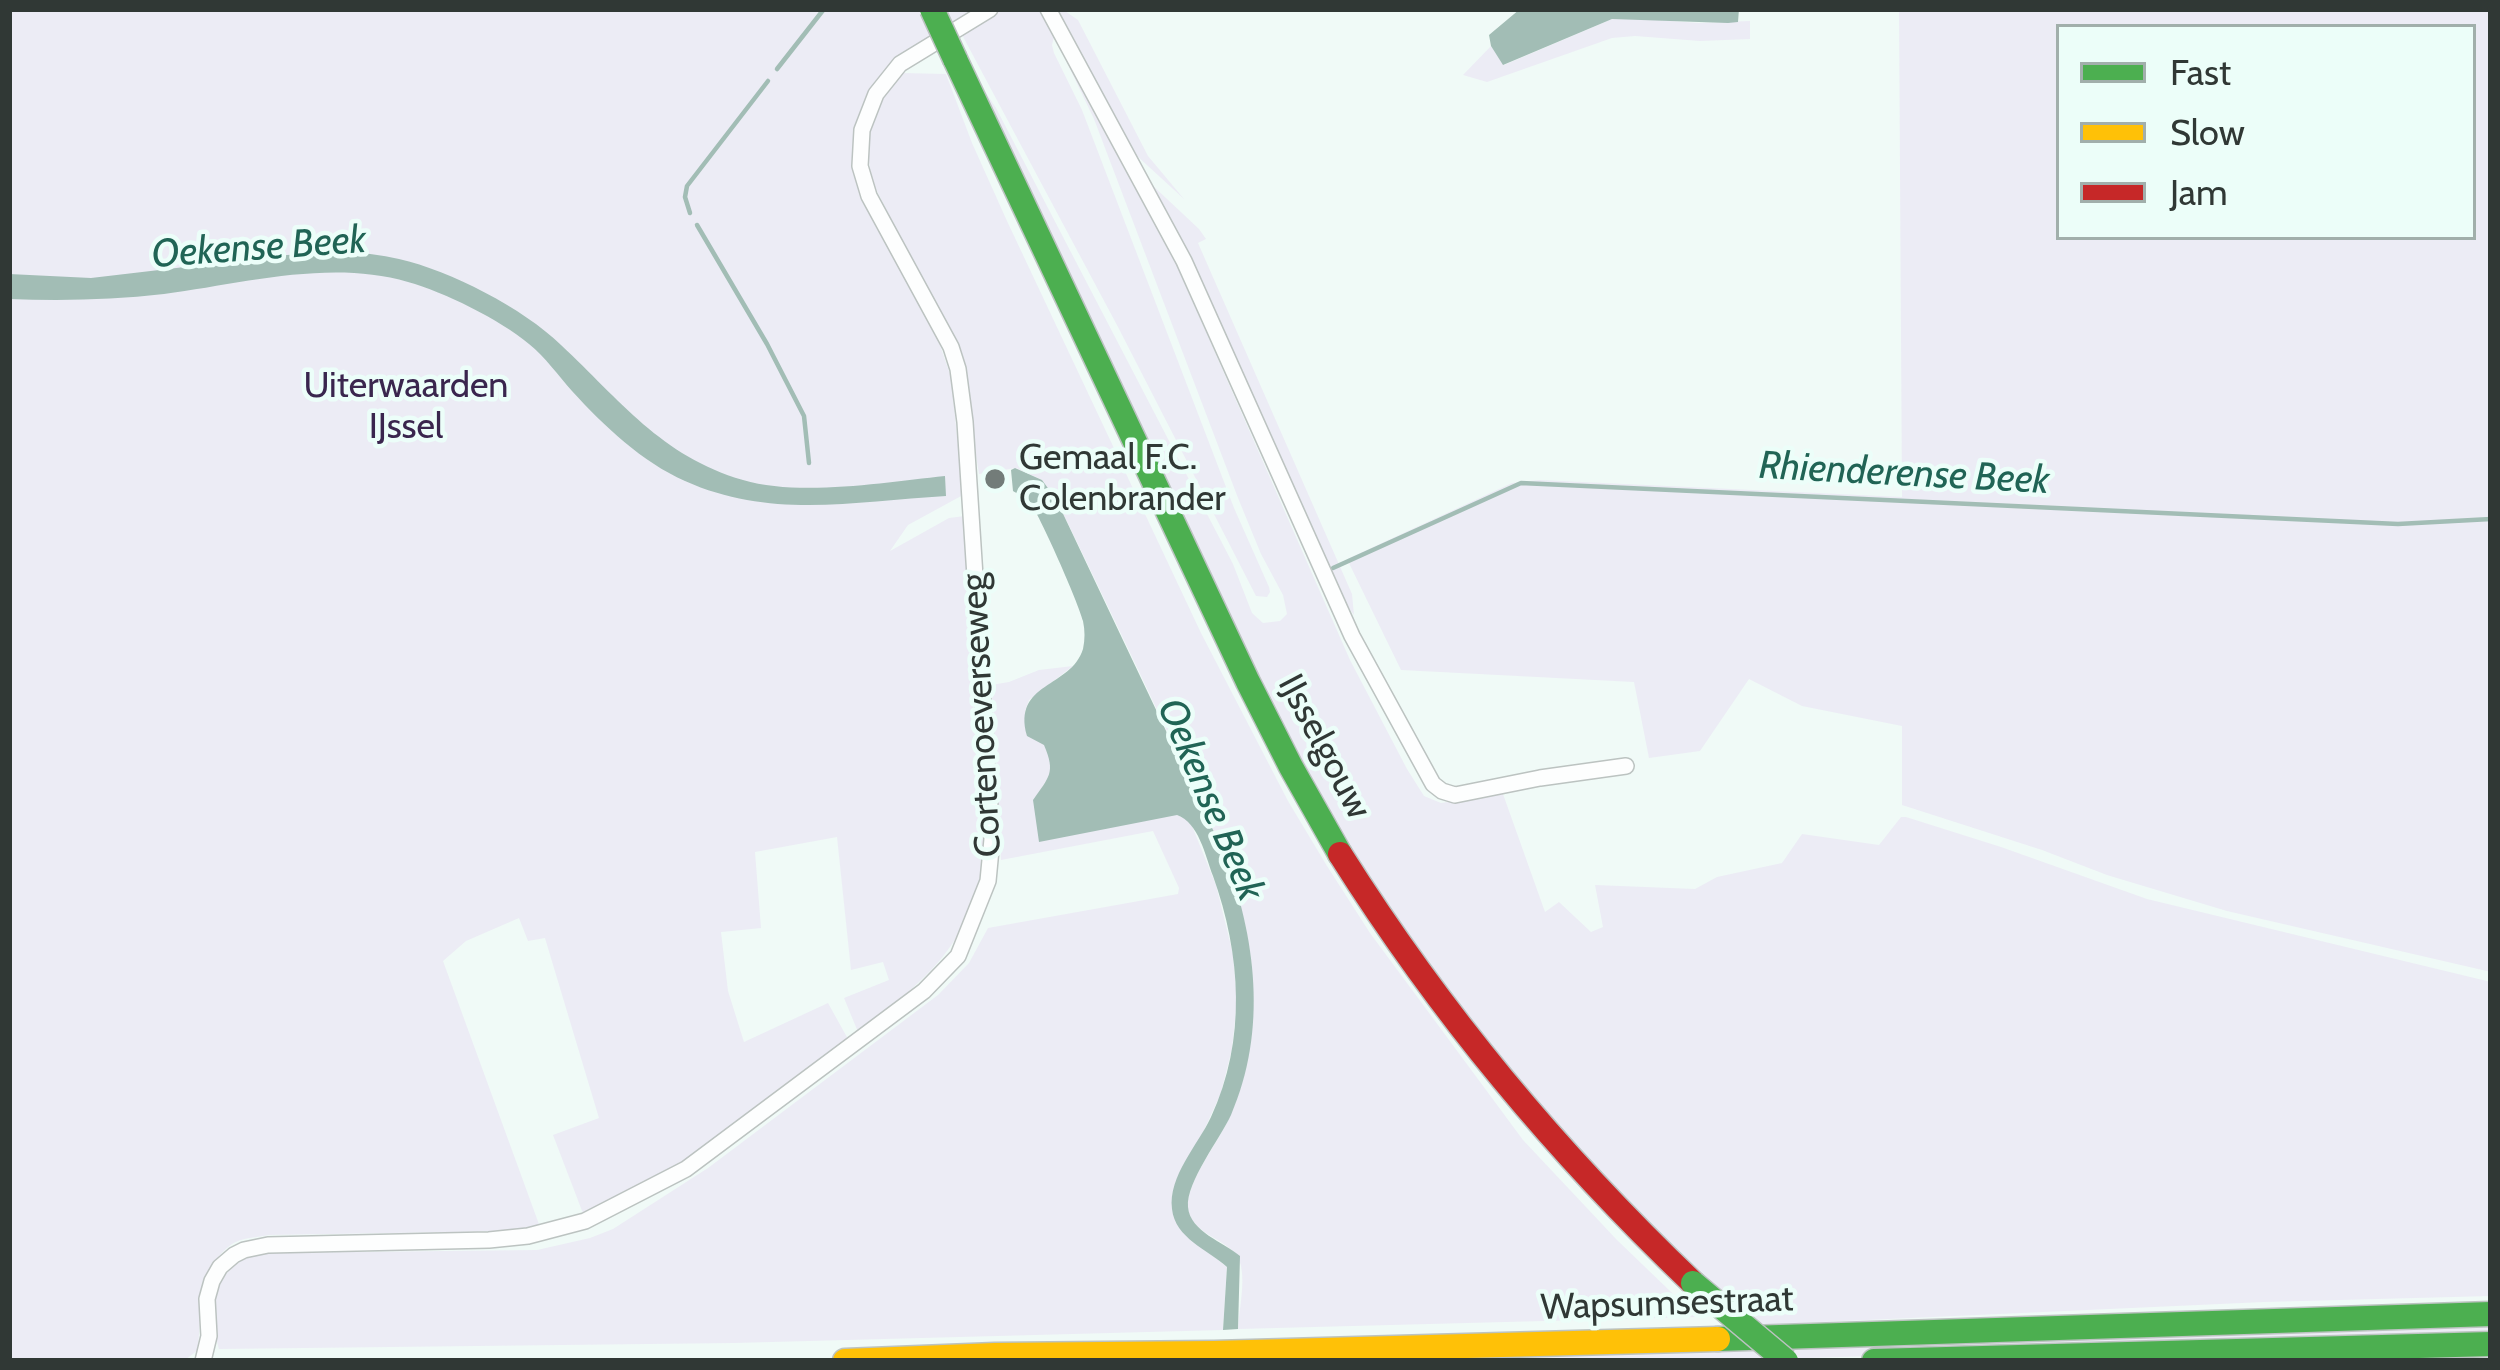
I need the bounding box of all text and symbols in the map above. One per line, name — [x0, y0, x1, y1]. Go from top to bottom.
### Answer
legend — [2056, 24, 2476, 240]
text: Fast — [2170, 50, 2231, 94]
text: Slow — [2170, 110, 2245, 154]
text: Jam — [2170, 170, 2228, 214]
water label: Oekense Beek — [150, 217, 368, 279]
park label: Uiterwaarden IJssel — [304, 364, 508, 449]
place label: Gemaal F.C. Colenbrander — [1019, 436, 1226, 521]
water label: Rhienderense Beek — [1758, 443, 2050, 505]
marker: Gemaal F.C. Colenbrander — [982, 466, 1008, 492]
street label: Cortenoeverseweg — [953, 572, 1011, 858]
street label: IJsselgouw — [1268, 667, 1380, 827]
water label: Oekense Beek — [1146, 692, 1274, 908]
street label: Wapsumsestraat — [1540, 1278, 1794, 1330]

